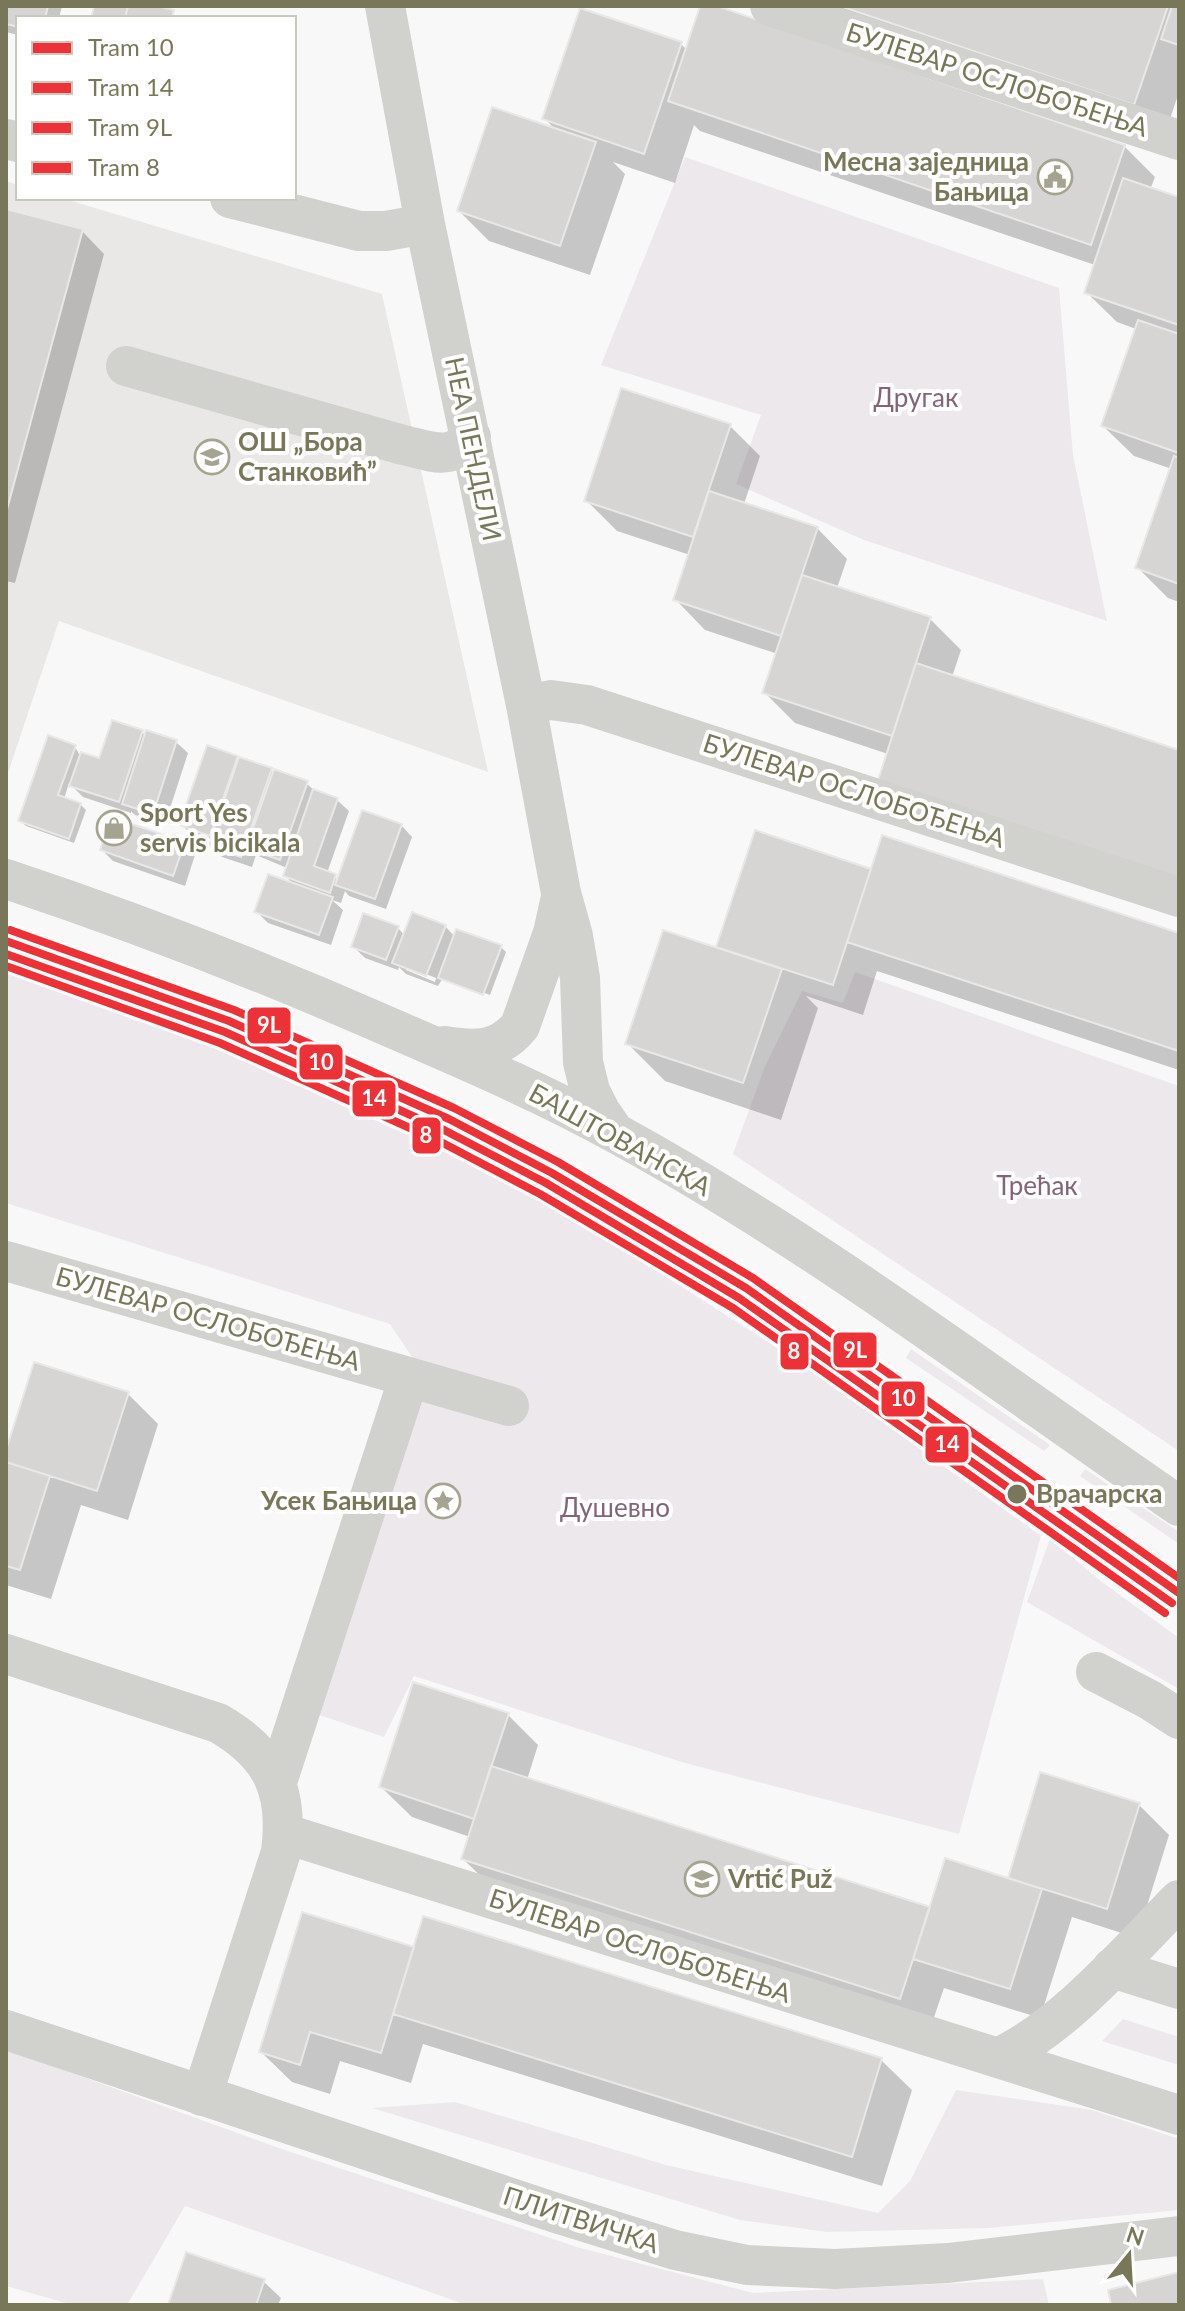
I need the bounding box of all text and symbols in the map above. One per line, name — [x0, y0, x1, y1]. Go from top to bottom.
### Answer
street label: БУЛЕВАР ОСЛОБОЂЕЊА — [842, 15, 1153, 143]
legend — [16, 16, 296, 200]
text: Tram 10 — [88, 32, 174, 61]
text: Tram 14 — [88, 72, 174, 101]
text: Tram 9L — [88, 112, 172, 141]
place label: Месна заједница Бањица — [823, 145, 1029, 207]
text: Tram 8 — [88, 152, 160, 181]
public building icon: Месна заједница Бањица — [1036, 158, 1074, 196]
street label: НЕА ПЕНДЕЛИ — [439, 354, 509, 544]
park label: Другак — [874, 381, 959, 413]
place label: ОШ „Бора Станковић” — [238, 425, 377, 487]
school or university icon: ОШ „Бора Станковић” — [193, 438, 231, 476]
street label: БУЛЕВАР ОСЛОБОЂЕЊА — [699, 726, 1010, 854]
place label: Sport Yes servis bicikala — [140, 796, 300, 858]
shop icon: Sport Yes servis bicikala — [95, 809, 133, 847]
line badge: 9L — [246, 1006, 292, 1045]
text: 9L — [257, 1011, 282, 1038]
line badge: 10 — [298, 1043, 344, 1081]
text: 10 — [308, 1048, 334, 1075]
street label: БАШТОВАНСКА — [524, 1076, 717, 1203]
line badge: 14 — [351, 1079, 397, 1118]
text: 14 — [361, 1084, 387, 1111]
line badge: 8 — [411, 1116, 442, 1155]
text: 8 — [420, 1121, 432, 1148]
park label: Трећак — [996, 1169, 1078, 1201]
street label: БУЛЕВАР ОСЛОБОЂЕЊА — [52, 1259, 365, 1377]
line badge: 9L — [832, 1331, 878, 1369]
line badge: 8 — [779, 1332, 810, 1371]
text: 9L — [843, 1336, 868, 1363]
text: 8 — [788, 1337, 800, 1364]
line badge: 10 — [880, 1380, 926, 1418]
text: 10 — [890, 1384, 916, 1411]
line badge: 14 — [924, 1425, 970, 1464]
text: 14 — [934, 1430, 960, 1457]
place label: Врачарска — [1036, 1477, 1162, 1509]
place icon: Усек Бањица — [424, 1482, 462, 1520]
marker: Врачарска — [1005, 1482, 1029, 1506]
place label: Усек Бањица — [260, 1484, 417, 1516]
park label: Душевно — [560, 1491, 670, 1523]
school or university icon: Vrtić Puž — [683, 1860, 721, 1898]
place label: Vrtić Puž — [727, 1862, 833, 1894]
street label: БУЛЕВАР ОСЛОБОЂЕЊА — [485, 1881, 796, 2009]
street label: ПЛИТВИЧКА — [499, 2179, 664, 2259]
north arrow — [1089, 2215, 1169, 2295]
text: N — [1123, 2220, 1148, 2251]

